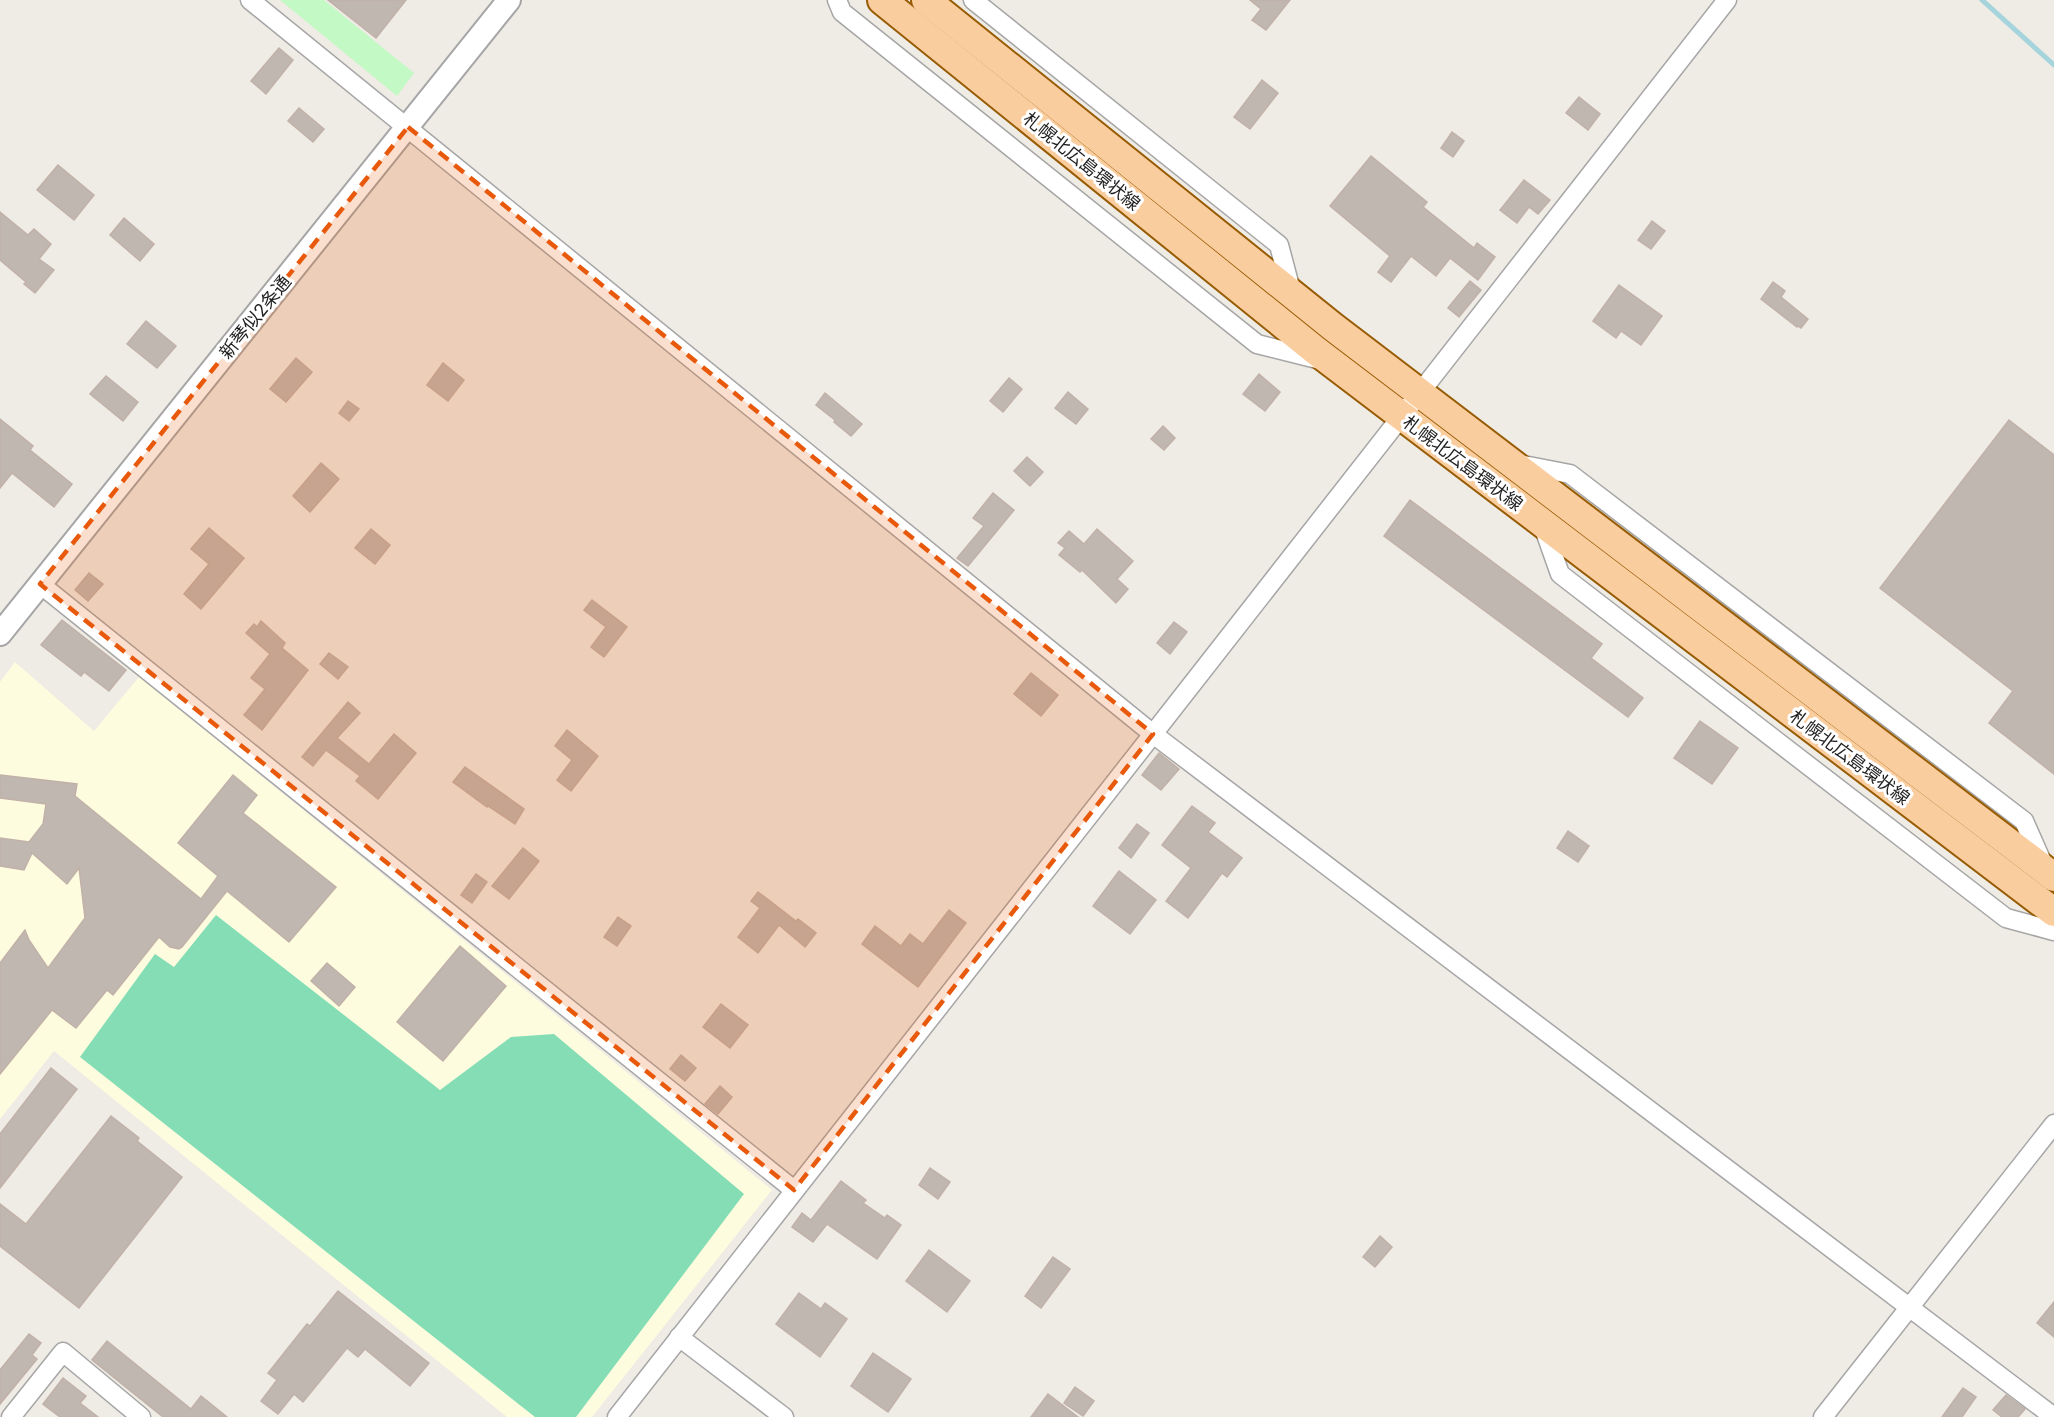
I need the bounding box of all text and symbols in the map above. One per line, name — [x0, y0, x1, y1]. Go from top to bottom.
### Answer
street label: 札幌北広島環状線 — [1019, 108, 1145, 214]
street label: 新琴似2条通 — [215, 271, 295, 363]
street label: 札幌北広島環状線 — [1399, 411, 1527, 515]
street label: 札幌北広島環状線 — [1786, 705, 1914, 809]

